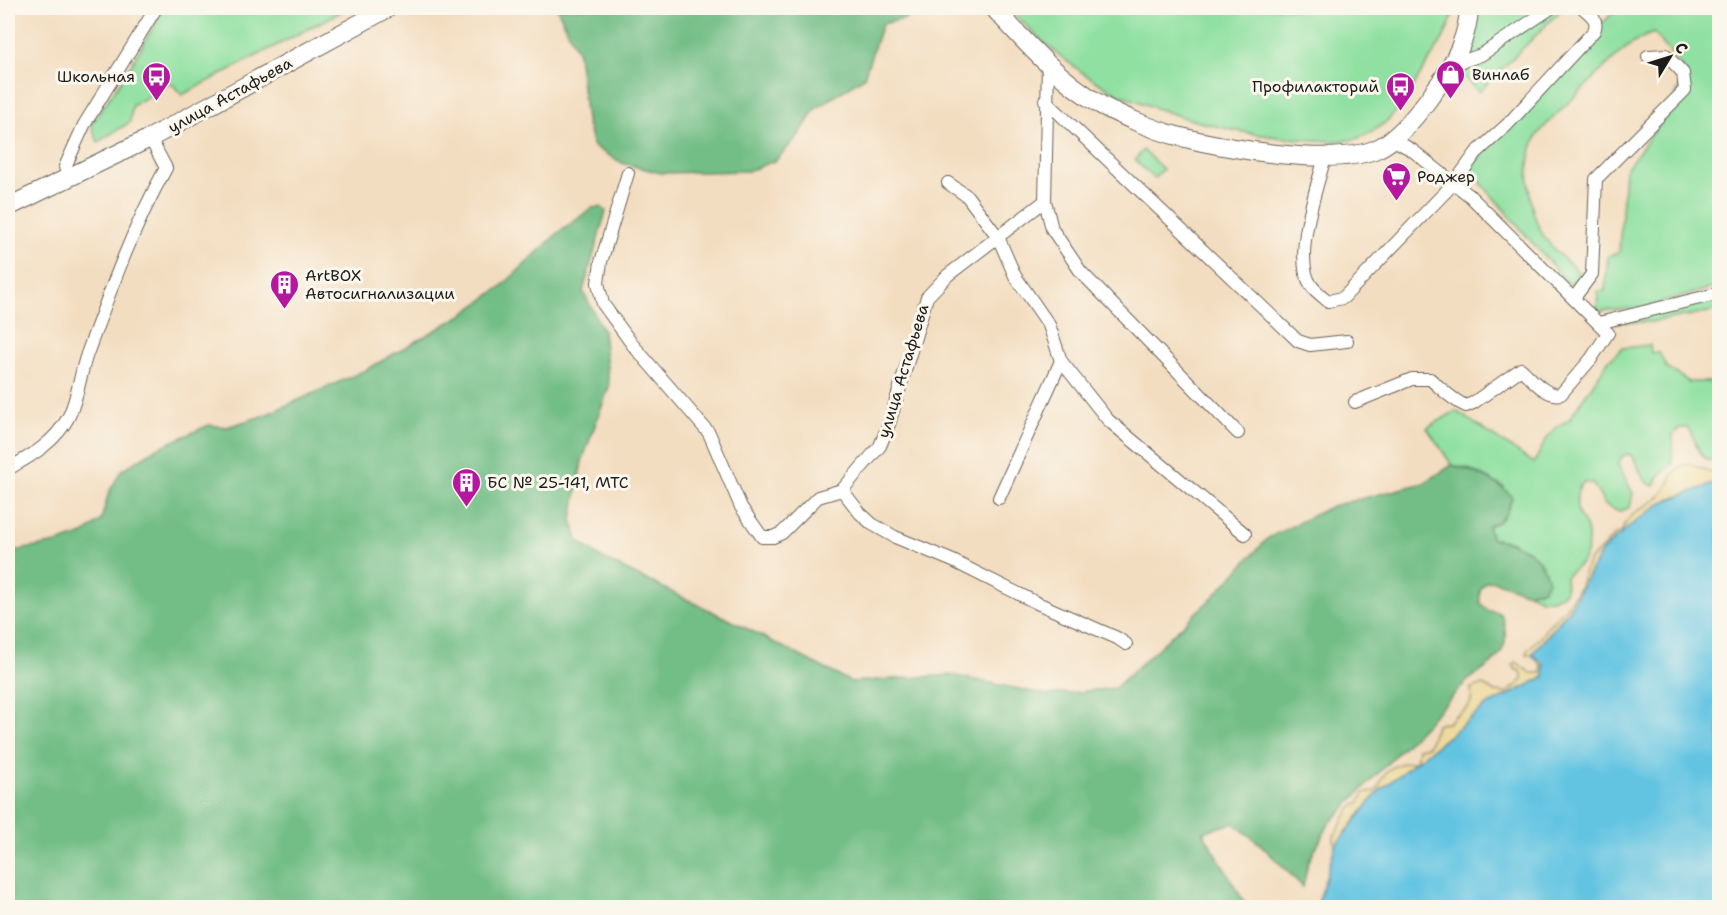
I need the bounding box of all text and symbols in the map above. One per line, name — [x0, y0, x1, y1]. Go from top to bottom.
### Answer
north arrow — [1640, 27, 1700, 87]
text: С — [1670, 38, 1693, 59]
street label: улица Астафьева — [164, 52, 296, 138]
shop icon: Винлаб — [1435, 58, 1467, 100]
bus stop icon: Школьная — [140, 60, 172, 102]
place label: Винлаб — [1472, 64, 1530, 85]
place label: Школьная — [57, 66, 135, 87]
bus stop icon: Профилакторий — [1384, 70, 1416, 112]
place label: Профилакторий — [1252, 76, 1379, 97]
supermarket icon: Роджер — [1380, 160, 1412, 202]
place label: Роджер — [1417, 166, 1475, 187]
place label: ArtBOX Автосигнализации — [305, 265, 455, 304]
building icon: ArtBOX Автосигнализации — [268, 268, 300, 310]
street label: улица Астафьева — [873, 302, 933, 440]
building icon: БС № 25-141, МТС — [450, 466, 482, 508]
place label: БС № 25-141, МТС — [487, 472, 629, 493]

